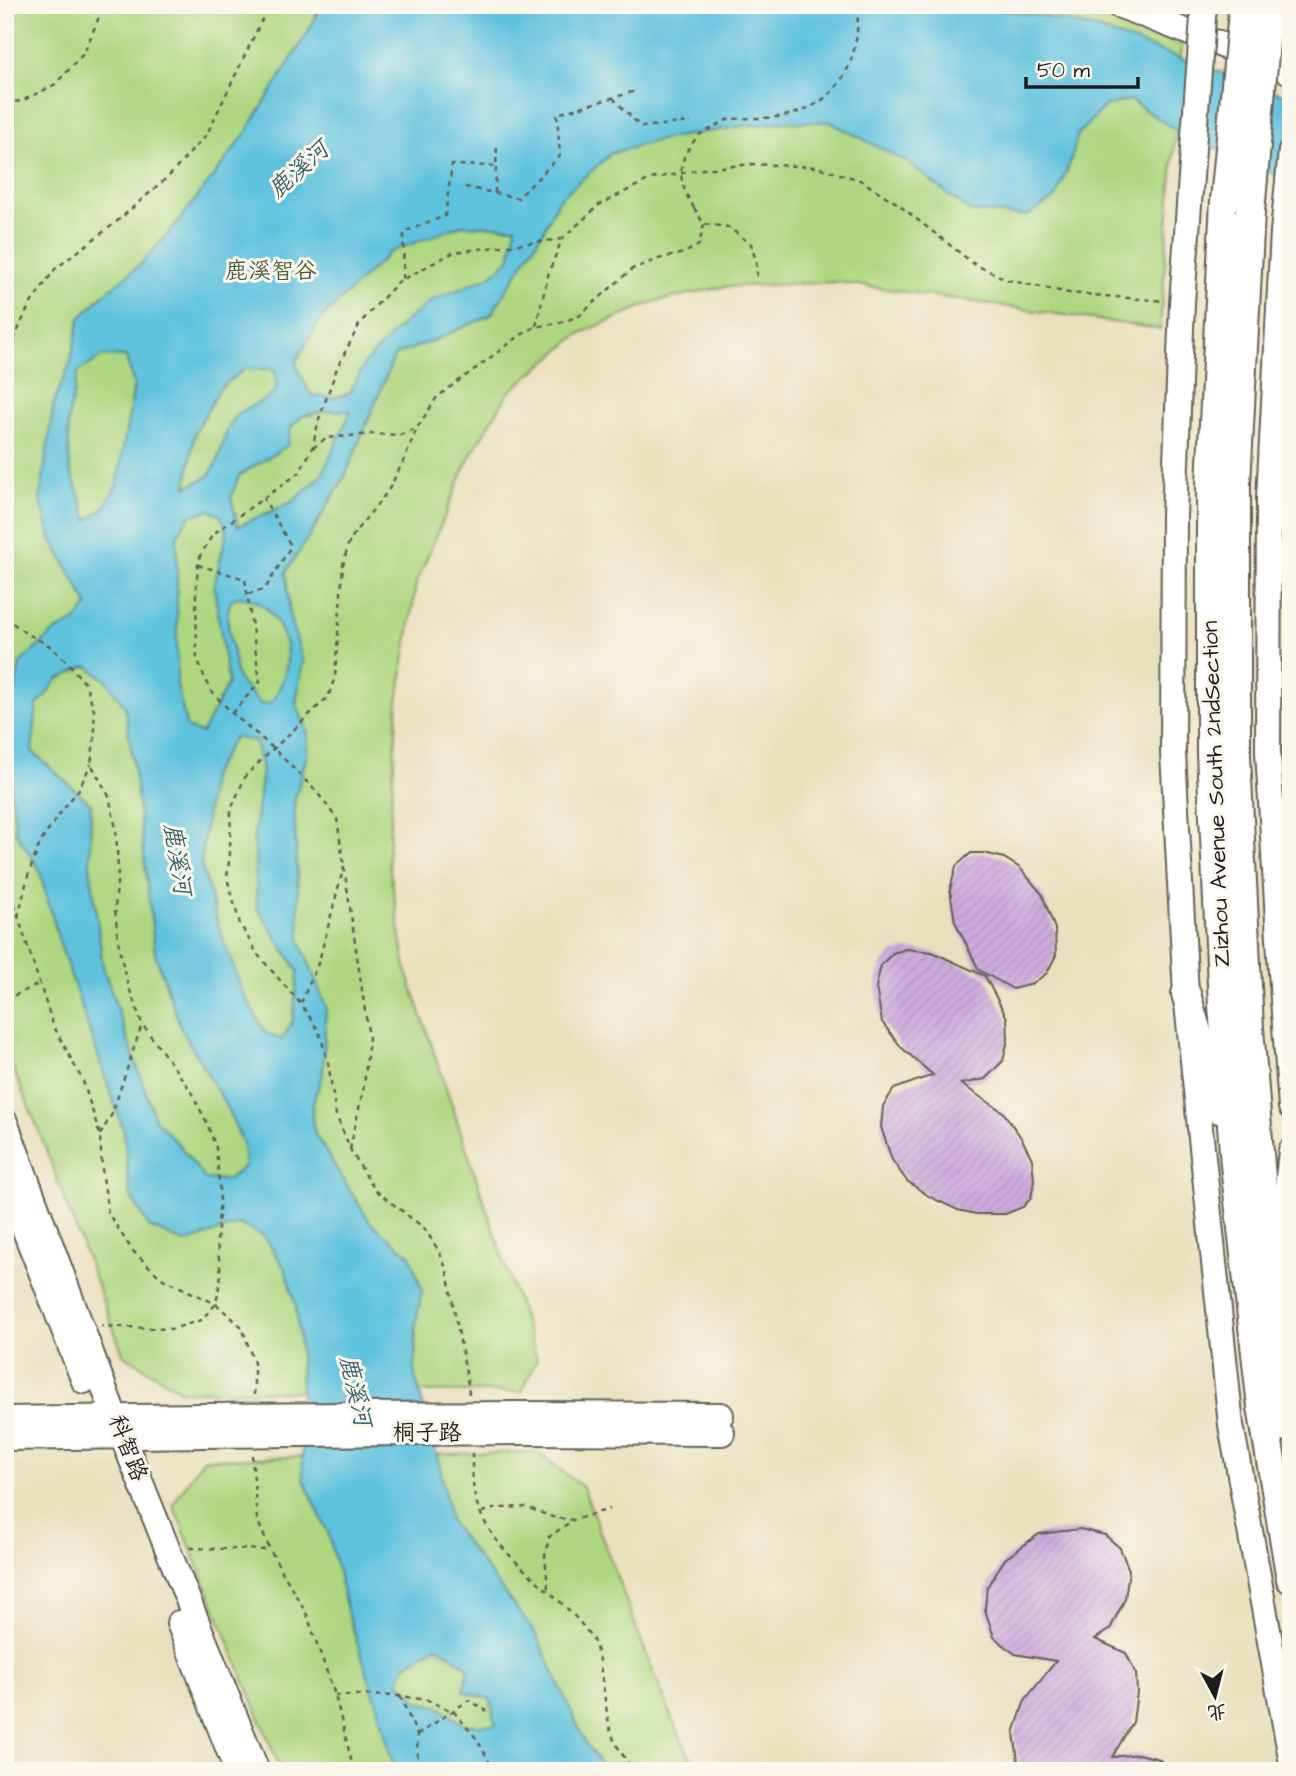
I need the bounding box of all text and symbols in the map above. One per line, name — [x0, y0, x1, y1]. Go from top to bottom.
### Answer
scale bar — [1026, 46, 1138, 90]
text: 50 m — [1037, 56, 1091, 85]
water label: 鹿溪河 — [261, 131, 340, 207]
park label: 鹿溪智谷 — [225, 255, 317, 287]
street label: Zizhou Avenue South 2ndSection — [1194, 620, 1238, 968]
water label: 鹿溪河 — [155, 821, 200, 901]
water label: 鹿溪河 — [330, 1352, 381, 1434]
street label: 科智路 — [101, 1410, 155, 1486]
street label: 桐子路 — [393, 1417, 462, 1449]
north arrow — [1180, 1660, 1250, 1730]
text: 北 — [1206, 1697, 1228, 1726]

